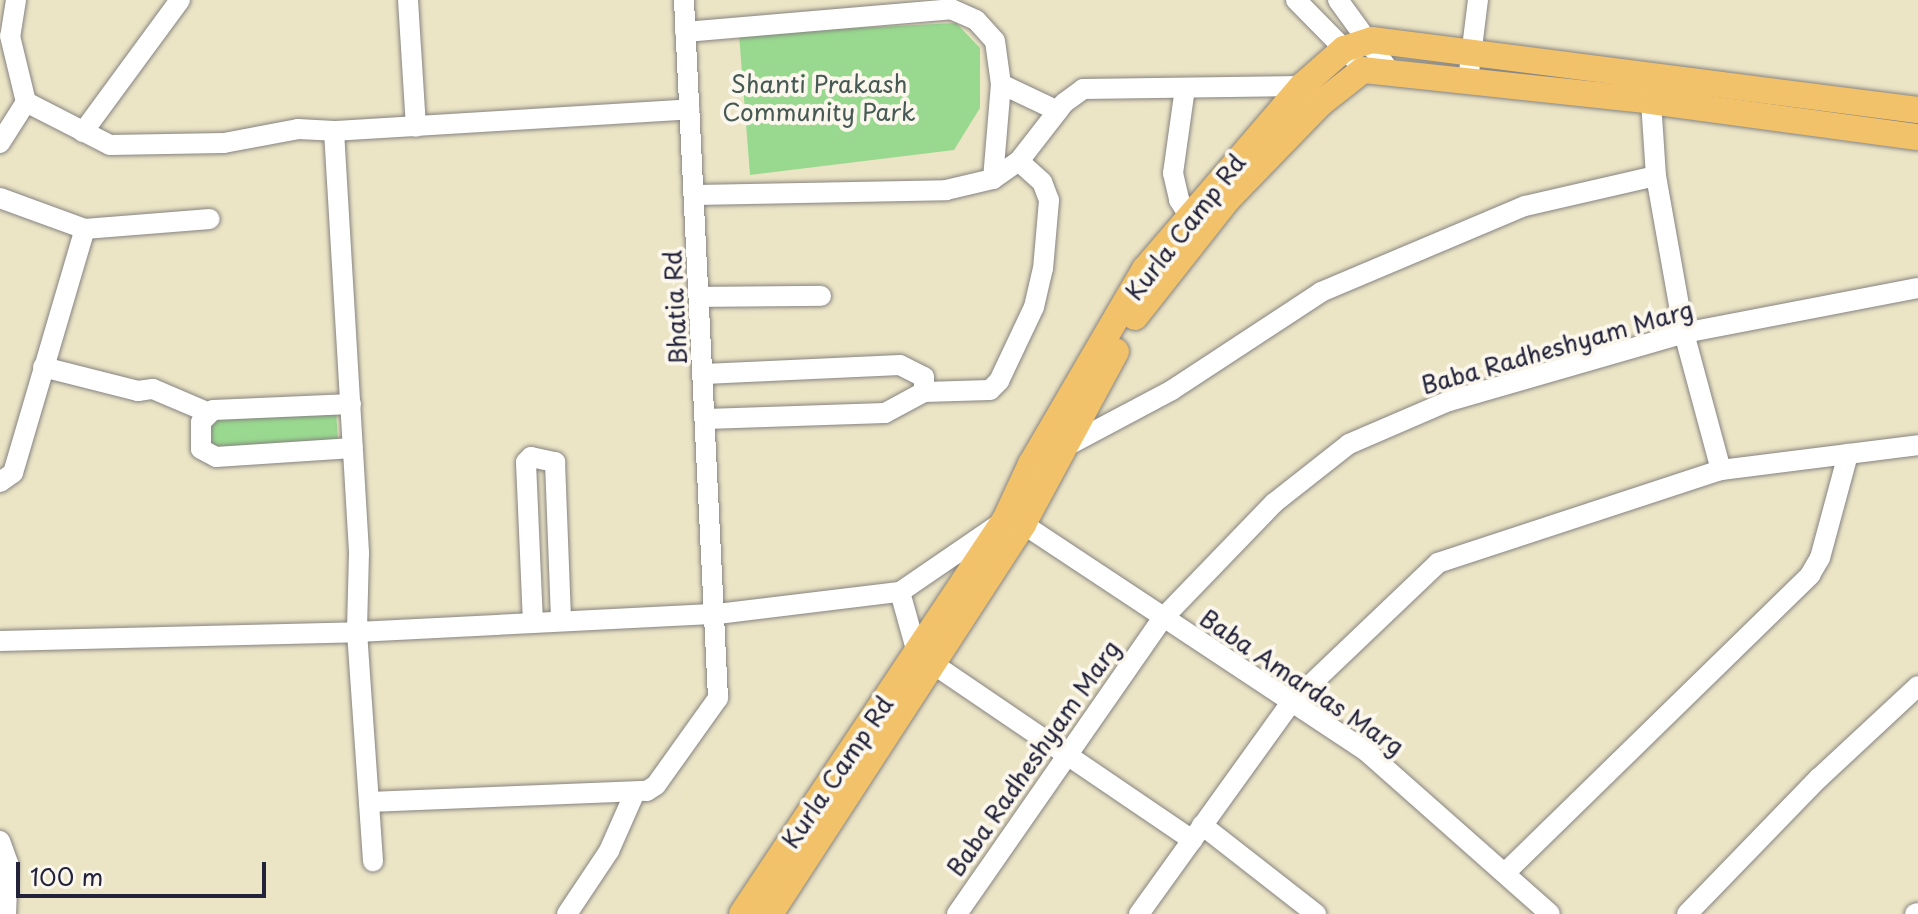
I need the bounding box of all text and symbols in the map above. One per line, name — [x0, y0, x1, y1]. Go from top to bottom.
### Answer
park label: Shanti Prakash Community Park — [722, 70, 916, 126]
street label: Kurla Camp Rd — [1119, 148, 1251, 306]
street label: Bhatia Rd — [658, 249, 692, 367]
street label: Baba Radheshyam Marg — [1416, 294, 1698, 400]
street label: Baba Amardas Marg — [1194, 603, 1410, 761]
street label: Baba Radheshyam Marg — [939, 633, 1127, 883]
street label: Kurla Camp Rd — [775, 690, 899, 854]
scale bar — [20, 846, 270, 896]
text: 100 m — [30, 858, 103, 894]

